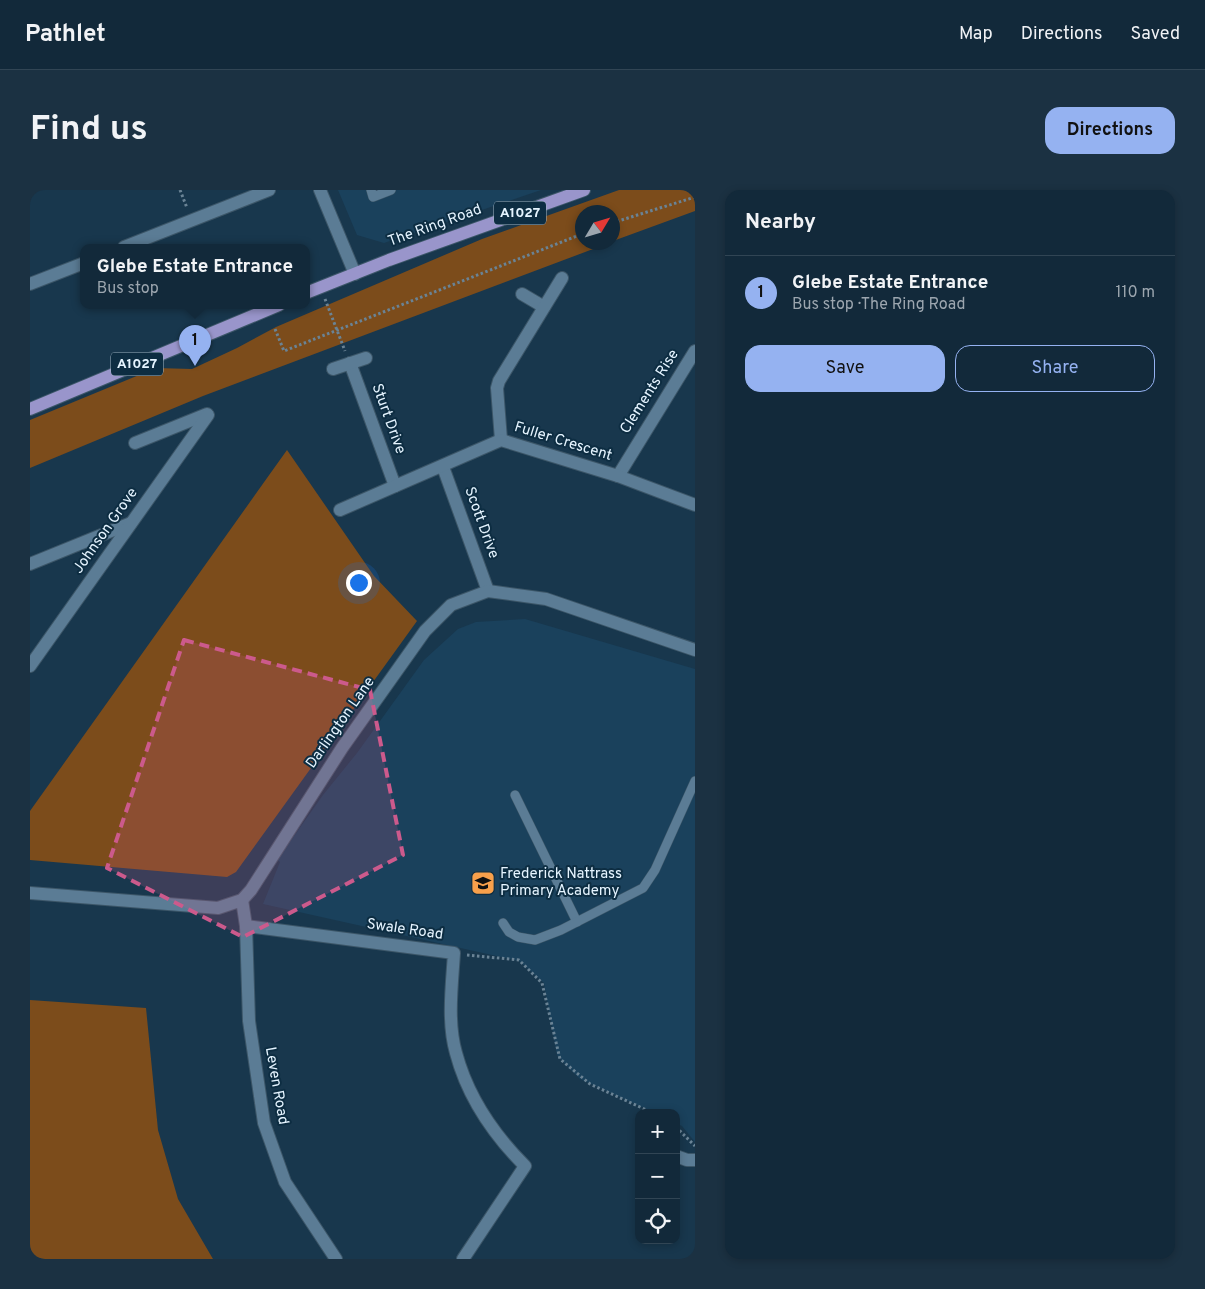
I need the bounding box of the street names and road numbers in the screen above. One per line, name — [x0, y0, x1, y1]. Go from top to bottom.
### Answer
street label: The Ring Road — [386, 200, 484, 252]
road number: A1027 — [494, 202, 546, 224]
street label: Clements Rise — [616, 346, 684, 438]
road number: A1027 — [111, 352, 163, 375]
street label: Sturt Drive — [367, 381, 409, 457]
street label: Fuller Crescent — [512, 418, 614, 466]
street label: Johnson Grove — [69, 484, 143, 578]
street label: Scott Drive — [459, 485, 503, 561]
street label: Darlington Lane — [302, 673, 380, 773]
street label: Swale Road — [365, 915, 445, 945]
street label: Leven Road — [260, 1046, 292, 1126]

